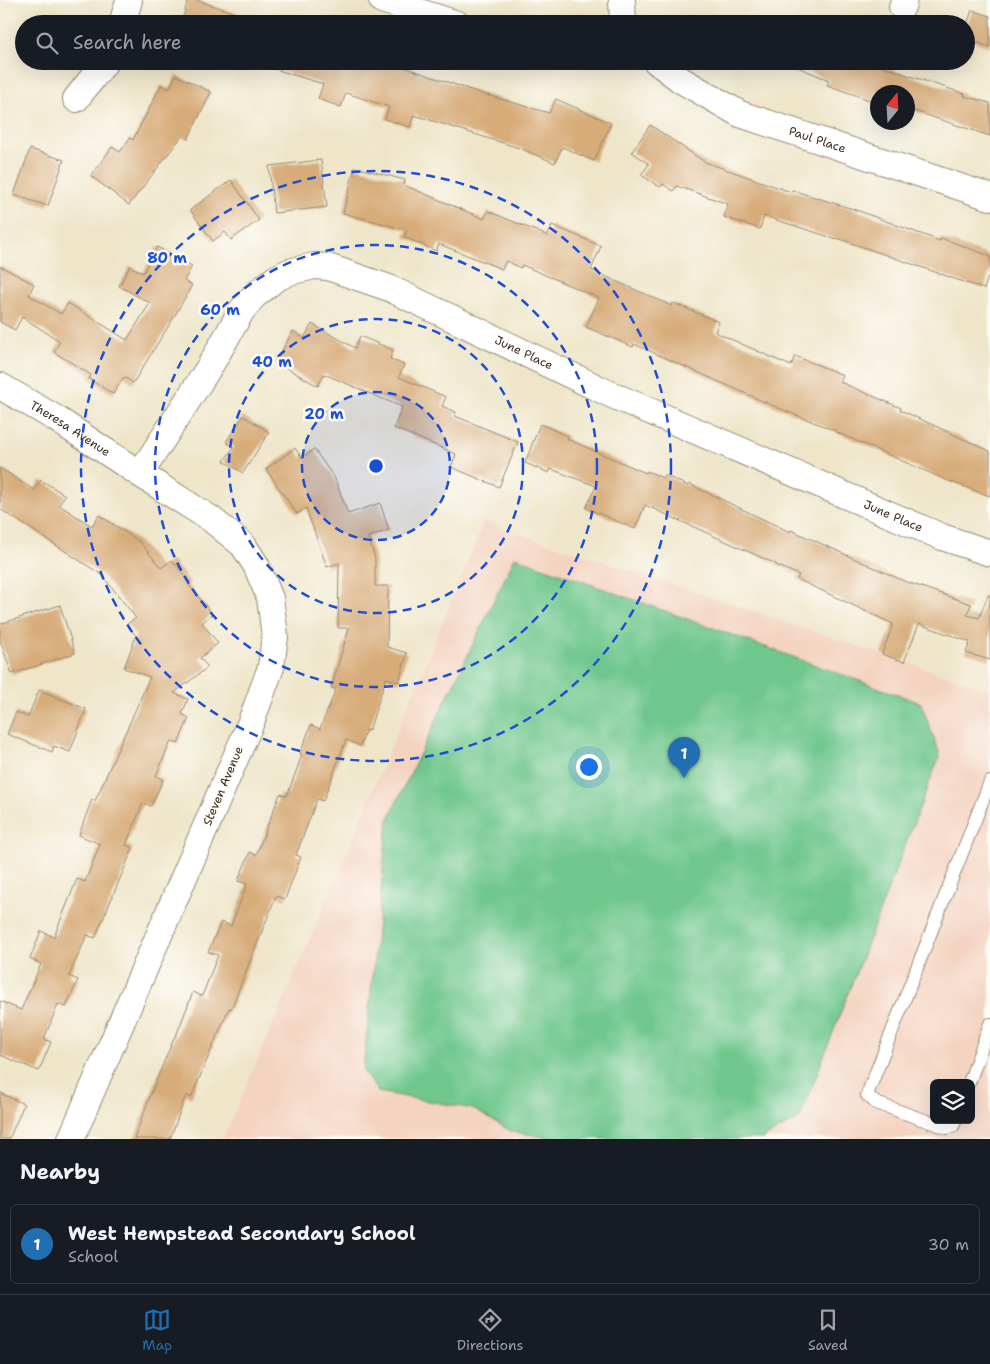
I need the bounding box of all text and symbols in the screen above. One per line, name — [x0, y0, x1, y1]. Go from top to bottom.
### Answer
search box — [15, 15, 975, 70]
icon: search — [33, 29, 61, 57]
text: Search here — [73, 30, 182, 55]
north arrow — [870, 85, 915, 130]
street label: Paul Place — [787, 123, 848, 157]
text: 80 m — [147, 248, 187, 268]
text: 60 m — [200, 300, 240, 320]
street label: June Place — [492, 332, 556, 374]
text: 40 m — [252, 352, 292, 372]
street label: Theresa Avenue — [27, 397, 113, 460]
text: 20 m — [304, 404, 344, 424]
centre of rings — [367, 457, 385, 475]
street label: June Place — [861, 496, 925, 536]
pin: 1 — [668, 737, 700, 778]
street label: Steven Avenue — [199, 744, 247, 828]
your location — [576, 754, 602, 780]
map controls — [930, 1079, 975, 1124]
button: layers — [930, 1079, 975, 1124]
text: Nearby — [20, 1158, 100, 1186]
text: West Hempstead Secondary School — [68, 1221, 416, 1246]
text: 1 — [33, 1234, 41, 1255]
text: 30 m — [928, 1234, 969, 1255]
text: School — [68, 1246, 118, 1267]
tab: Map — [142, 1306, 172, 1354]
tab: Directions — [457, 1306, 524, 1354]
tab: Saved — [808, 1306, 848, 1354]

